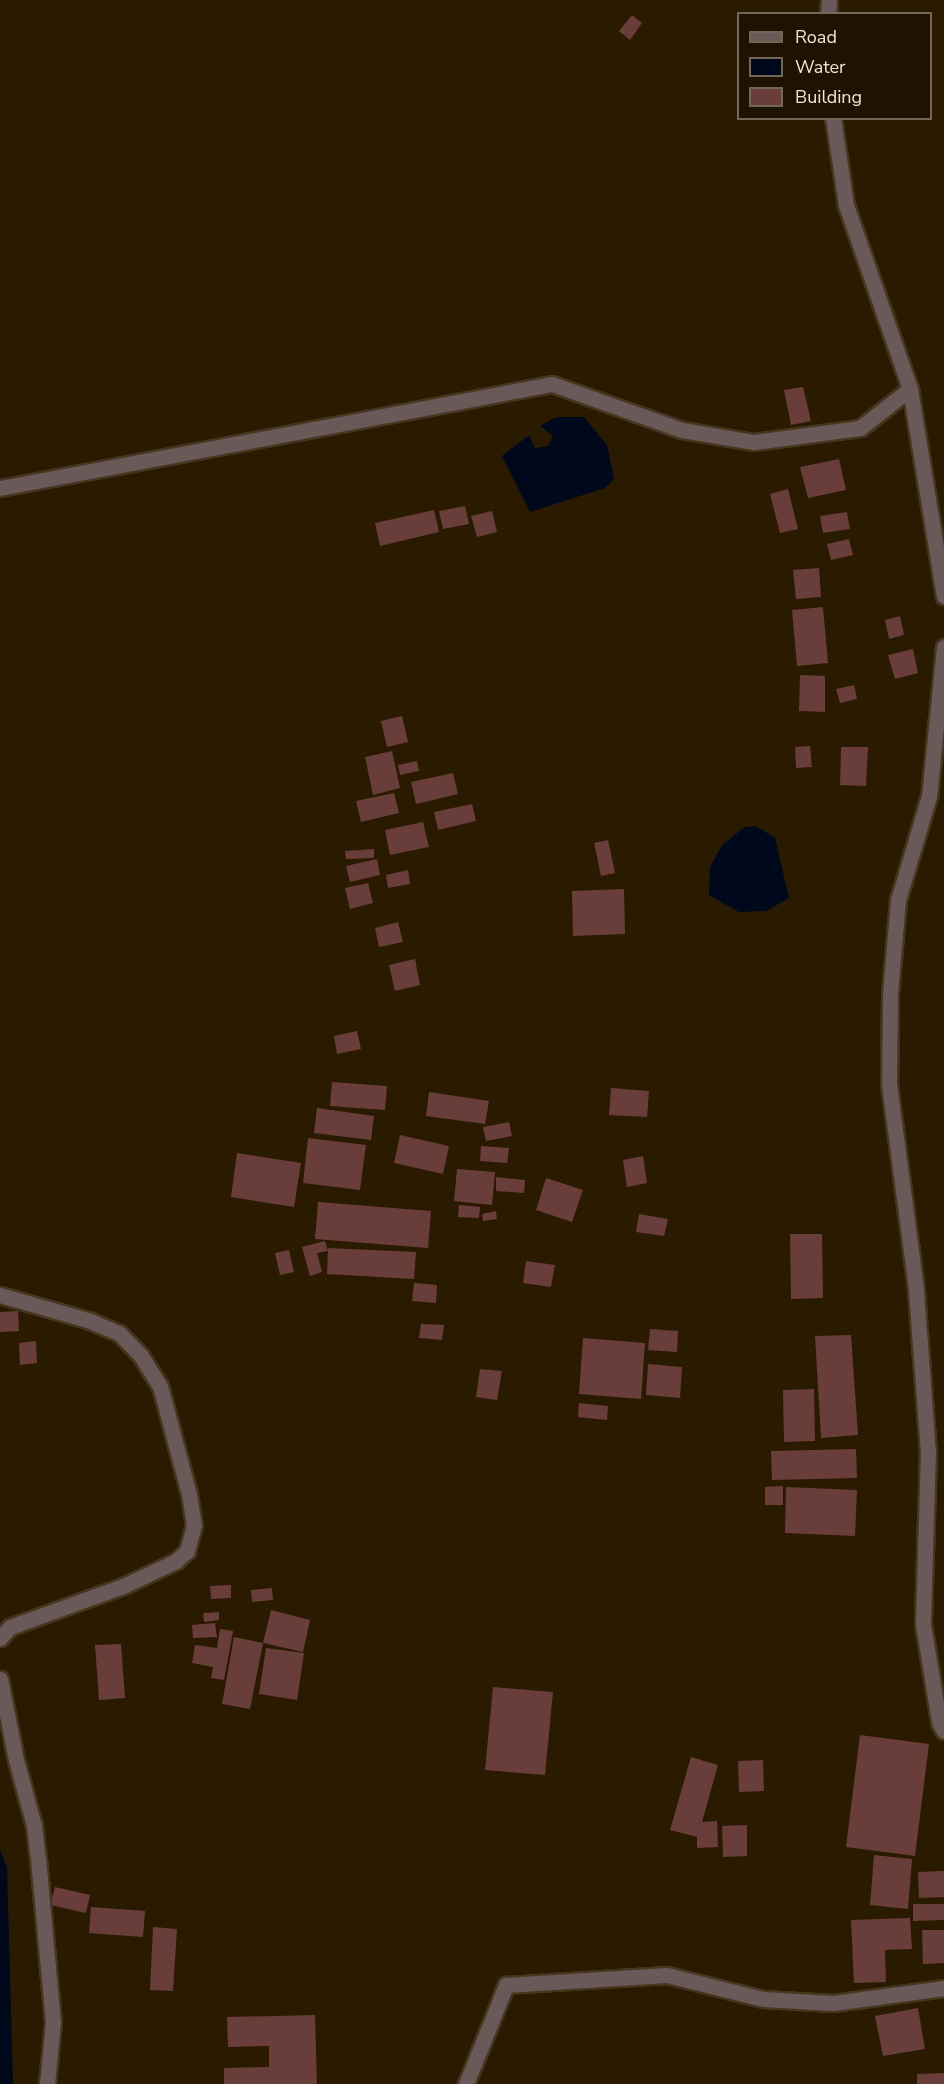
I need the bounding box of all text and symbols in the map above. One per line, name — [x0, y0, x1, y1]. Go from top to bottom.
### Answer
legend — [737, 12, 932, 120]
text: Road — [795, 25, 837, 49]
text: Water — [795, 55, 846, 79]
text: Building — [795, 85, 862, 109]

